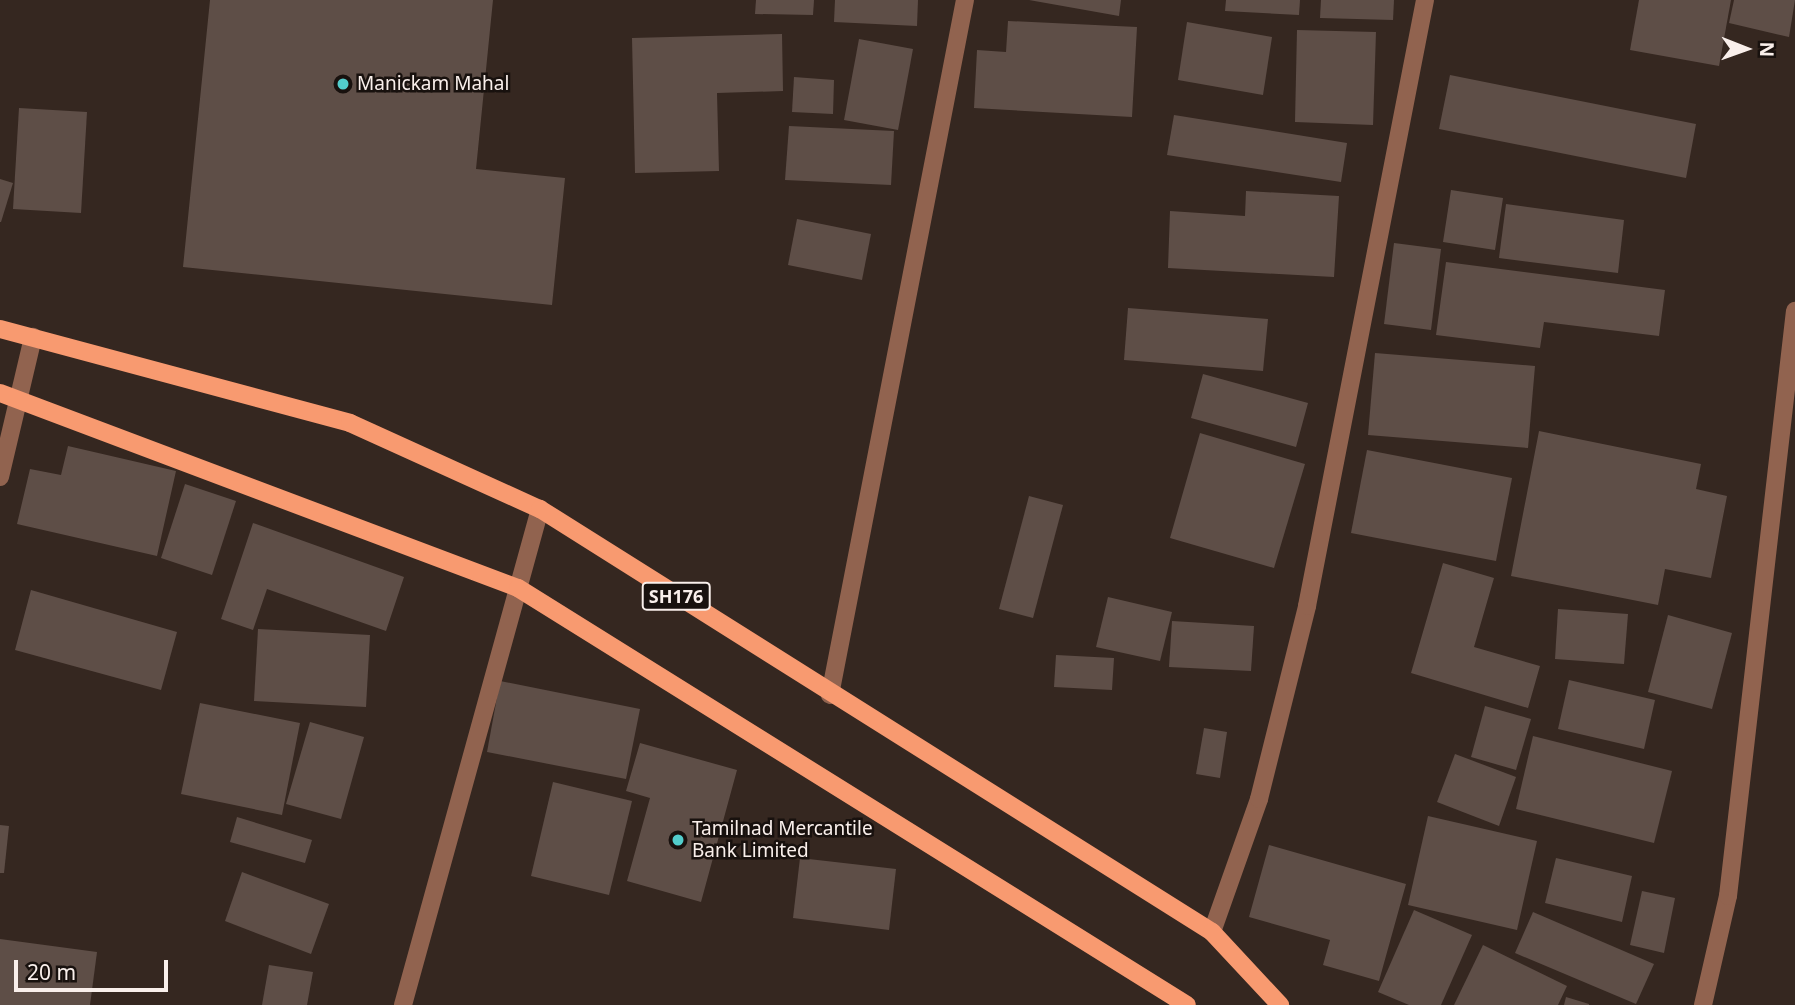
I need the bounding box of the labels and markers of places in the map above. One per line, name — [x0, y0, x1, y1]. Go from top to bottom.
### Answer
place label: Manickam Mahal — [357, 73, 509, 95]
marker: Manickam Mahal — [335, 76, 351, 92]
place label: Tamilnad Mercantile Bank Limited — [692, 818, 873, 862]
marker: Tamilnad Mercantile Bank Limited — [670, 832, 686, 848]

